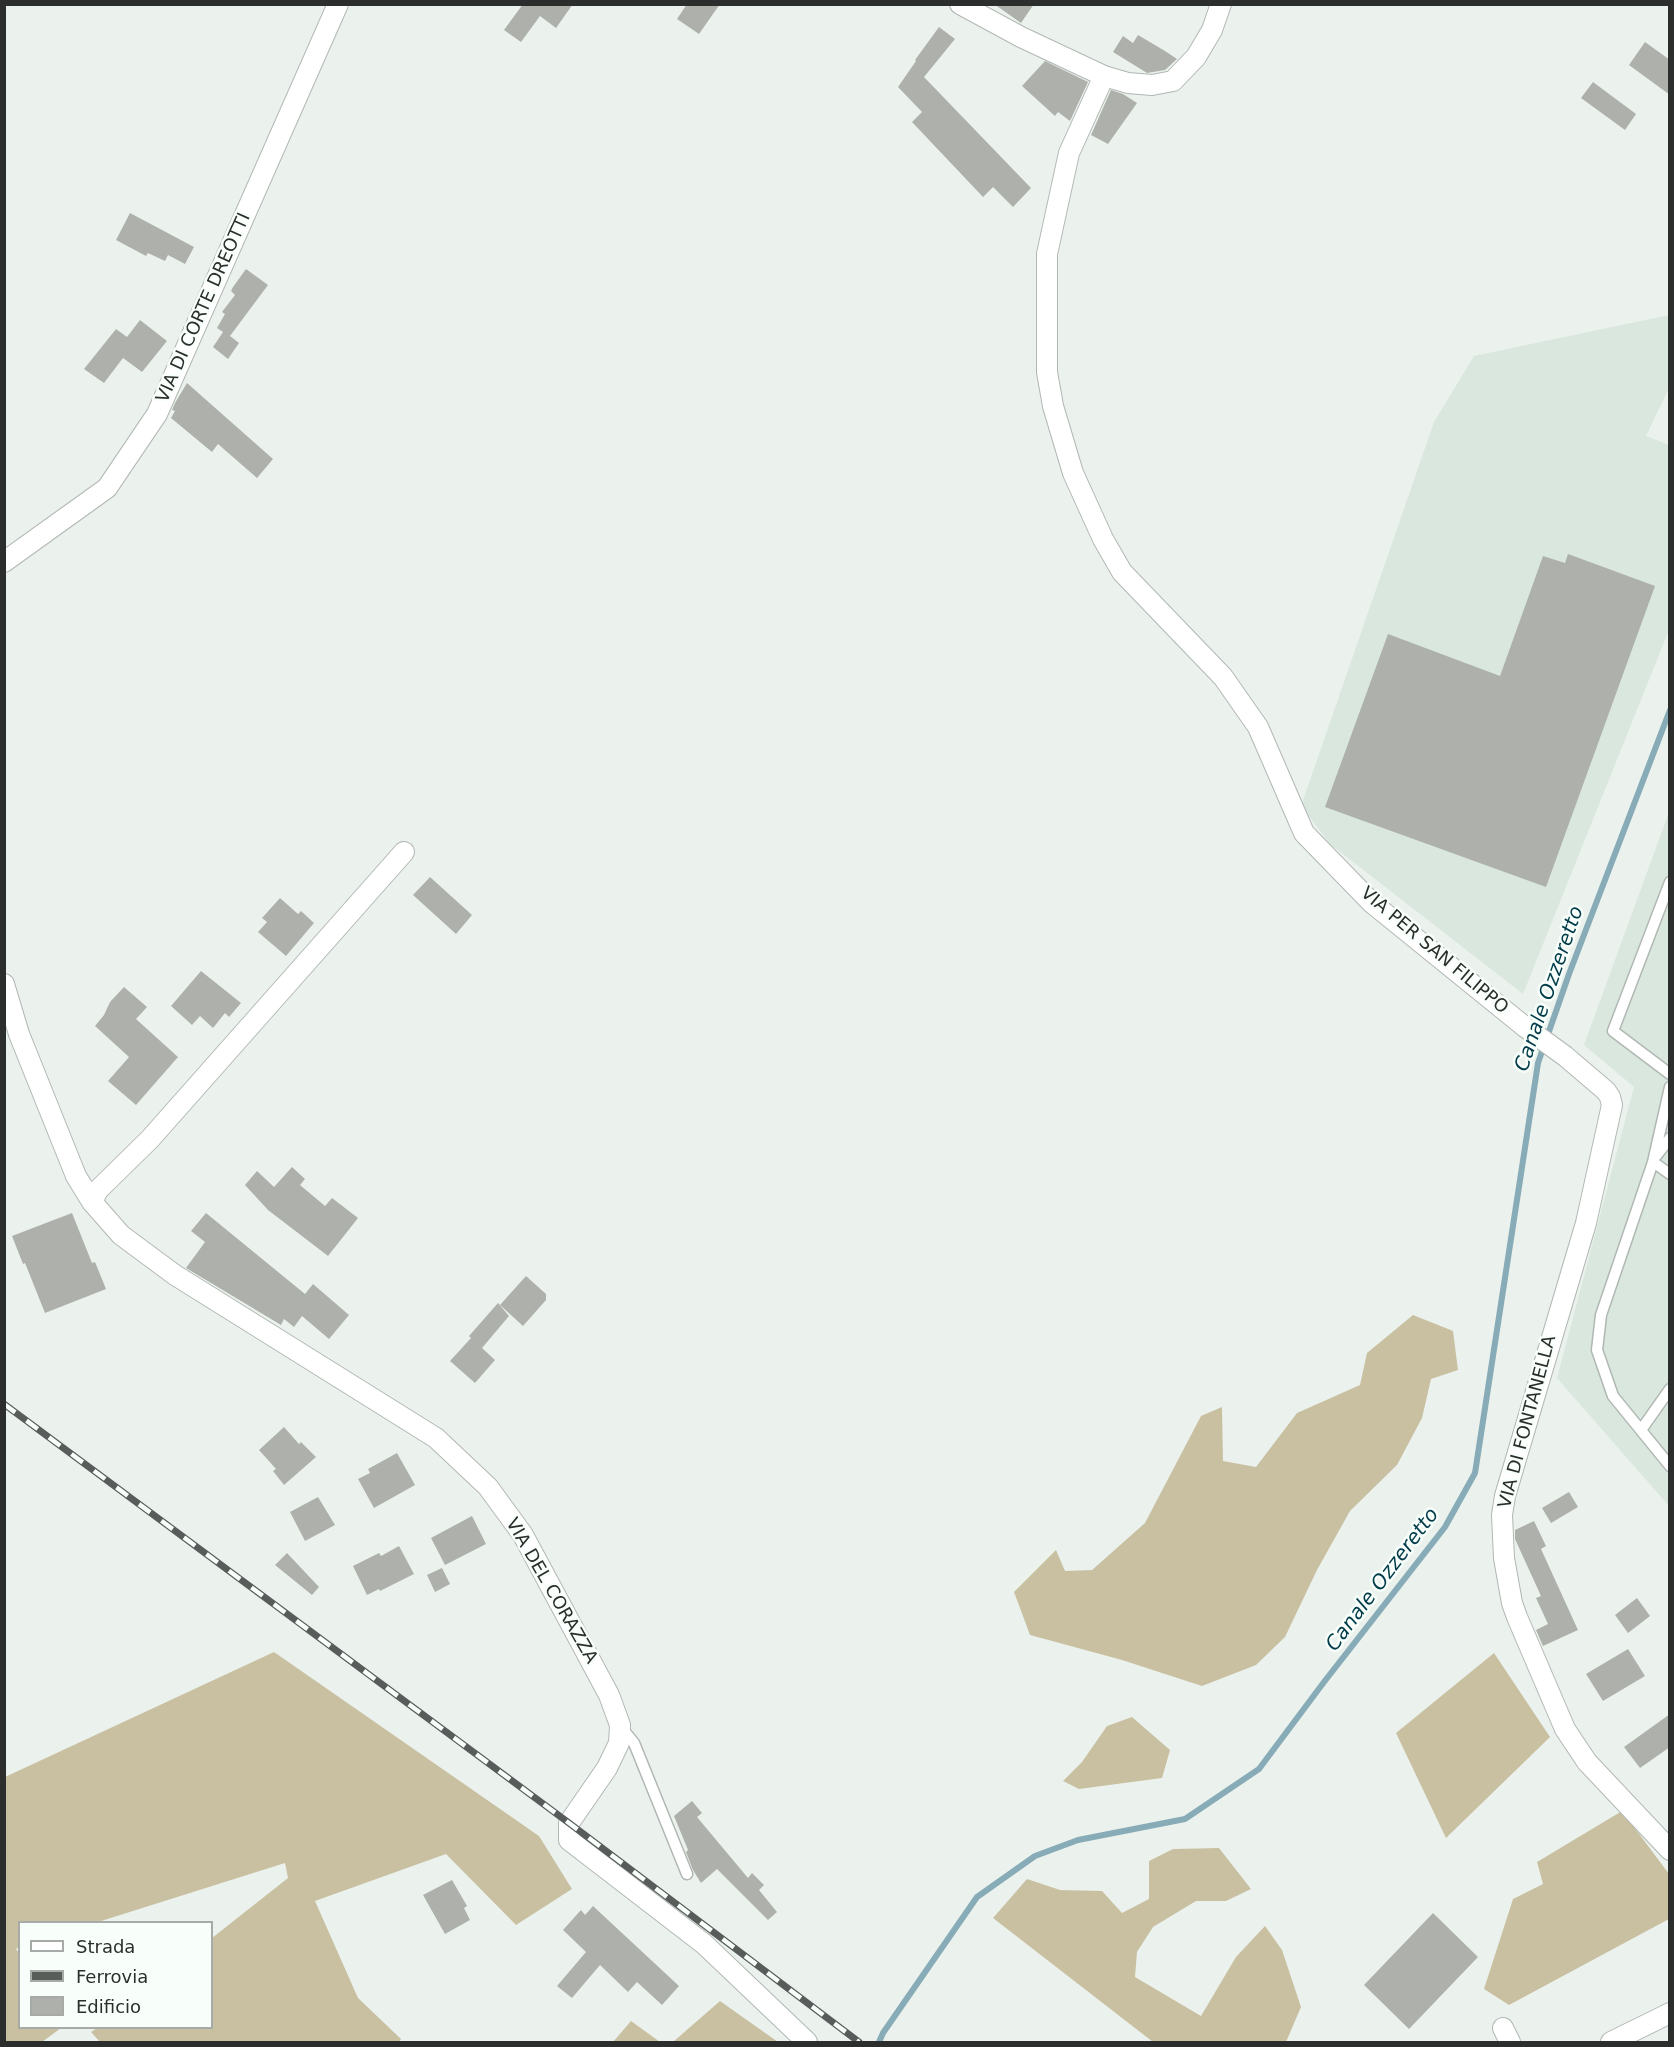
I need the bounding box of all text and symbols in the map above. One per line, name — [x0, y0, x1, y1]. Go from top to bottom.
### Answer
street label: VIA DI CORTE DREOTTI — [152, 210, 256, 406]
street label: VIA PER SAN FILIPPO — [1356, 883, 1512, 1019]
water label: Canale Ozzeretto — [1511, 903, 1589, 1075]
street label: VIA DI FONTANELLA — [1495, 1333, 1561, 1511]
water label: Canale Ozzeretto — [1321, 1504, 1445, 1656]
street label: VIA DEL CORAZZA — [501, 1514, 601, 1668]
legend — [18, 1921, 213, 2029]
text: Strada — [76, 1936, 135, 1957]
text: Ferrovia — [76, 1966, 148, 1987]
text: Edificio — [76, 1996, 141, 2017]

